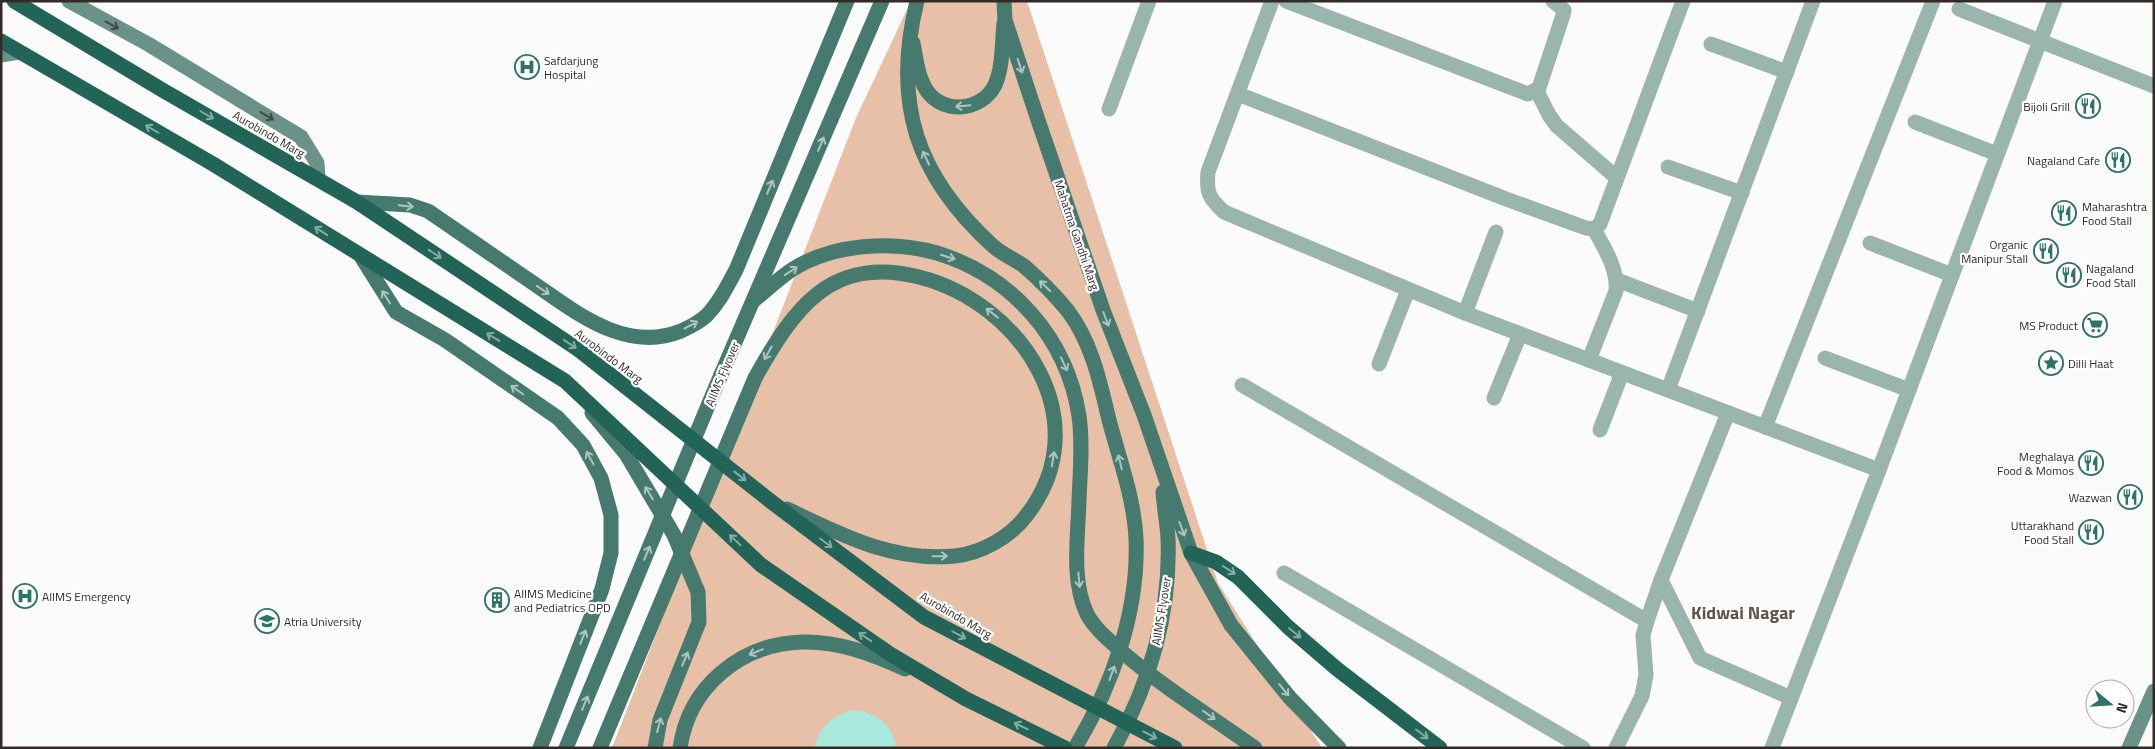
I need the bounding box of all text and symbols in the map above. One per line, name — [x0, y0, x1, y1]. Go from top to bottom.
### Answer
one-way arrow — [104, 20, 119, 30]
place label: Safdarjung Hospital — [544, 51, 599, 84]
hospital icon: Safdarjung Hospital — [514, 54, 540, 80]
one-way arrow — [1016, 57, 1025, 73]
restaurant icon: Bijoli Grill — [2075, 93, 2101, 119]
place label: Bijoli Grill — [2023, 97, 2070, 116]
one-way arrow — [956, 101, 972, 111]
street label: Aurobindo Marg — [229, 106, 309, 162]
one-way arrow — [199, 111, 213, 121]
one-way arrow — [259, 112, 273, 122]
one-way arrow — [145, 124, 160, 133]
one-way arrow — [817, 137, 826, 152]
restaurant icon: Nagaland Cafe — [2105, 147, 2131, 173]
one-way arrow — [920, 151, 930, 166]
place label: Nagaland Cafe — [2027, 151, 2100, 170]
street label: Mahatma Gandhi Marg — [1049, 177, 1105, 293]
one-way arrow — [766, 180, 776, 195]
place label: Maharashtra Food Stall — [2082, 197, 2147, 230]
restaurant icon: Maharashtra Food Stall — [2051, 200, 2077, 226]
one-way arrow — [398, 201, 414, 210]
one-way arrow — [314, 226, 328, 237]
place label: Organic Manipur Stall — [1961, 235, 2028, 268]
restaurant icon: Organic Manipur Stall — [2033, 238, 2059, 264]
one-way arrow — [428, 249, 442, 259]
one-way arrow — [940, 253, 955, 262]
place label: Nagaland Food Stall — [2086, 259, 2136, 292]
restaurant icon: Nagaland Food Stall — [2056, 262, 2082, 288]
one-way arrow — [784, 266, 798, 276]
one-way arrow — [1039, 280, 1051, 292]
one-way arrow — [536, 285, 550, 295]
one-way arrow — [381, 290, 391, 304]
one-way arrow — [986, 307, 999, 318]
one-way arrow — [1102, 311, 1112, 326]
supermarket icon: MS Product — [2082, 312, 2108, 338]
place label: MS Product — [2019, 316, 2079, 335]
one-way arrow — [683, 320, 698, 330]
street label: Aurobindo Marg — [571, 324, 647, 388]
one-way arrow — [487, 332, 501, 342]
street label: AIIMS Flyover — [700, 338, 744, 410]
one-way arrow — [563, 339, 577, 349]
one-way arrow — [763, 346, 773, 361]
place icon: Dilli Haat — [2038, 350, 2064, 376]
place label: Dilli Haat — [2068, 354, 2114, 373]
one-way arrow — [1060, 356, 1069, 371]
one-way arrow — [511, 385, 525, 395]
place label: Meghalaya Food & Momos — [1997, 447, 2074, 480]
restaurant icon: Meghalaya Food & Momos — [2078, 450, 2104, 476]
one-way arrow — [1048, 451, 1058, 467]
one-way arrow — [585, 452, 595, 466]
one-way arrow — [1115, 455, 1124, 471]
one-way arrow — [733, 471, 746, 482]
restaurant icon: Wazwan — [2117, 484, 2143, 510]
one-way arrow — [644, 487, 654, 501]
place label: Wazwan — [2069, 488, 2112, 507]
place label: Uttarakhand Food Stall — [2011, 516, 2074, 549]
restaurant icon: Uttarakhand Food Stall — [2078, 519, 2104, 545]
one-way arrow — [1178, 521, 1187, 537]
one-way arrow — [728, 534, 741, 546]
one-way arrow — [819, 537, 832, 548]
one-way arrow — [643, 546, 653, 561]
one-way arrow — [931, 551, 947, 561]
one-way arrow — [1222, 565, 1236, 576]
one-way arrow — [1074, 572, 1083, 588]
street label: AIIMS Flyover — [1146, 575, 1176, 647]
hospital icon: AIIMS Emergency — [12, 583, 38, 609]
place label: AIIMS Medicine and Pediatrics OPD — [514, 584, 611, 617]
place label: AIIMS Emergency — [42, 587, 131, 606]
building icon: AIIMS Medicine and Pediatrics OPD — [484, 587, 510, 613]
street label: Aurobindo Marg — [916, 587, 996, 643]
district label: Kidwai Nagar — [1691, 599, 1795, 626]
school or university icon: Atria University — [254, 608, 280, 634]
place label: Atria University — [284, 612, 362, 631]
one-way arrow — [1288, 628, 1301, 639]
one-way arrow — [579, 630, 588, 645]
one-way arrow — [952, 630, 967, 640]
one-way arrow — [858, 632, 872, 642]
one-way arrow — [749, 647, 764, 657]
one-way arrow — [681, 652, 691, 667]
one-way arrow — [1108, 666, 1117, 681]
north arrow — [2085, 679, 2135, 729]
one-way arrow — [1278, 684, 1289, 697]
one-way arrow — [580, 696, 590, 711]
text: N — [2111, 700, 2134, 716]
one-way arrow — [1202, 710, 1216, 720]
one-way arrow — [655, 718, 664, 734]
one-way arrow — [1014, 721, 1029, 730]
one-way arrow — [1415, 729, 1428, 740]
one-way arrow — [1142, 731, 1157, 740]

